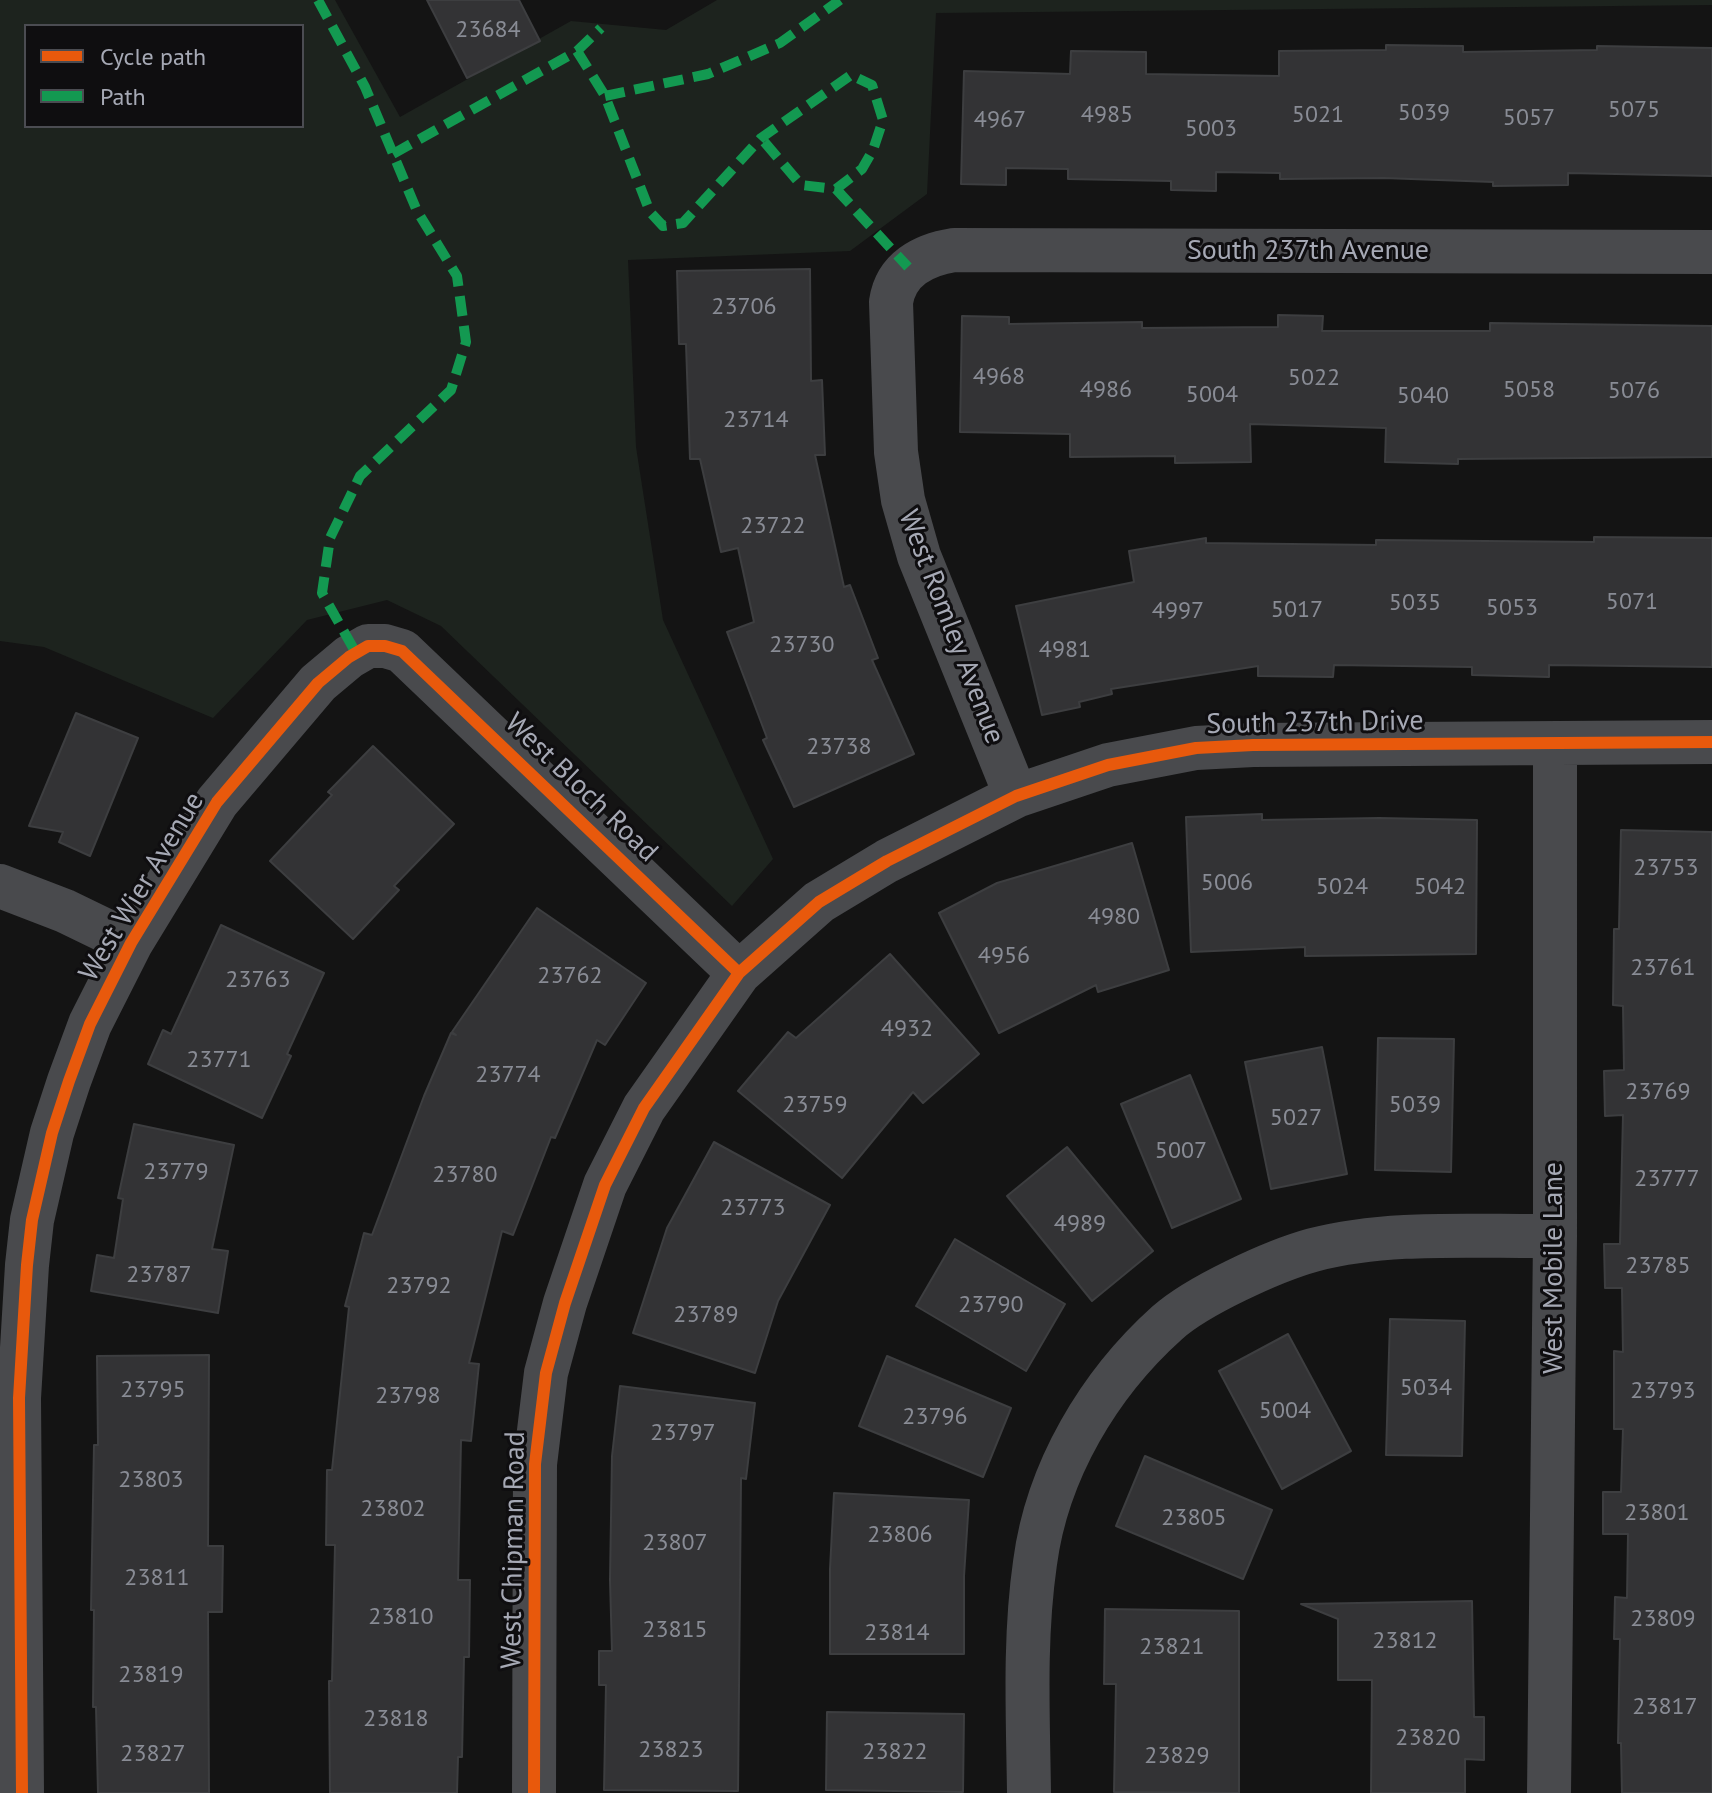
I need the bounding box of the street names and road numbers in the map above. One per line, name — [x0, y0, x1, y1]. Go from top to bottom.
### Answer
street label: South 237th Avenue — [1187, 234, 1429, 268]
street label: West Romley Avenue — [891, 505, 1011, 749]
street label: South 237th Drive — [1206, 704, 1424, 742]
street label: West Bloch Road — [498, 707, 664, 869]
street label: West Wier Avenue — [72, 786, 212, 988]
street label: West Mobile Lane — [1537, 1162, 1571, 1374]
street label: West Chipman Road — [495, 1431, 533, 1669]

